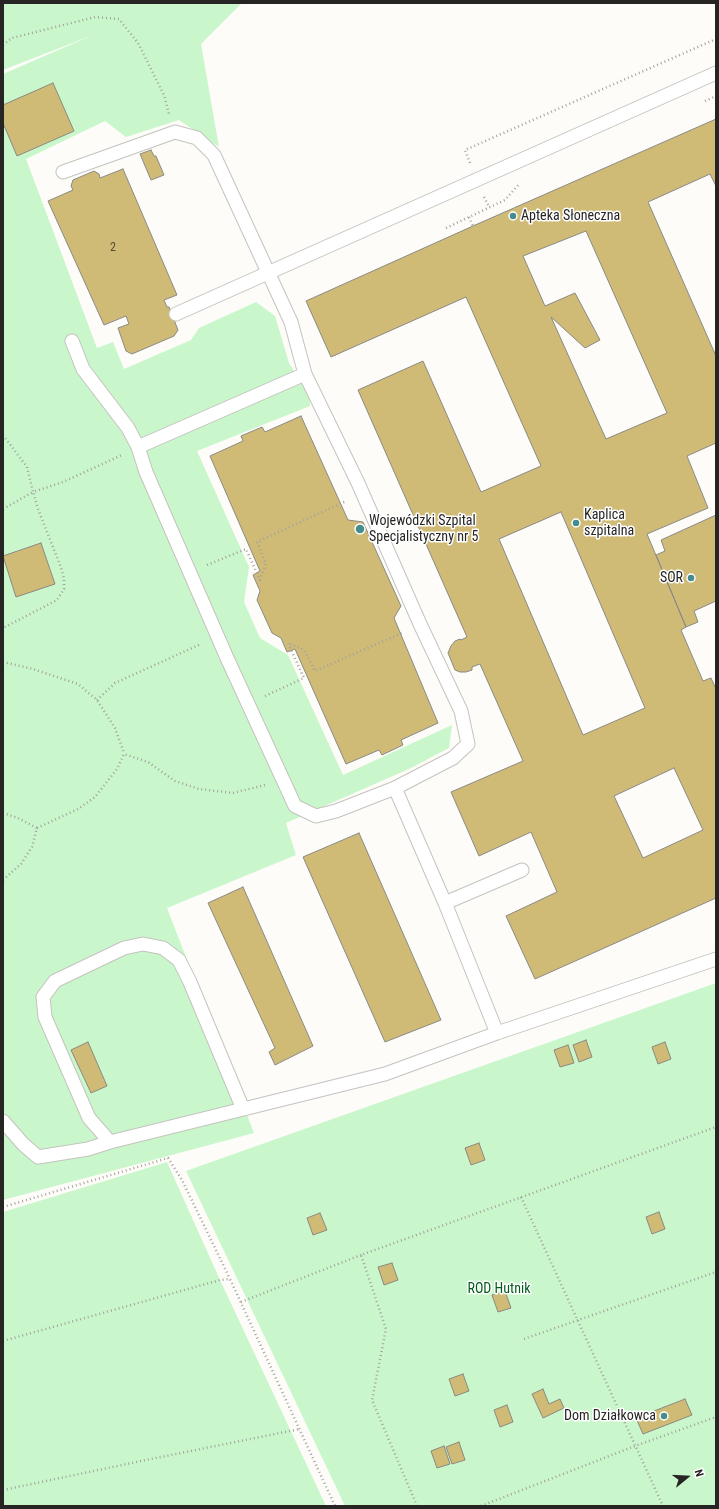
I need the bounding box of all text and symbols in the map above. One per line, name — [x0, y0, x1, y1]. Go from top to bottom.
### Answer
place label: Apteka Słoneczna — [521, 208, 620, 224]
marker: Apteka Słoneczna — [508, 211, 518, 221]
house number: 2 — [110, 241, 116, 255]
place label: Kaplica szpitalna — [584, 507, 634, 540]
place label: Wojewódzki Szpital Specjalistyczny nr 5 — [369, 513, 478, 546]
marker: Kaplica szpitalna — [571, 518, 581, 528]
marker: Wojewódzki Szpital Specjalistyczny nr 5 — [354, 523, 366, 535]
place label: SOR — [660, 570, 683, 586]
marker: SOR — [686, 573, 696, 583]
park label: ROD Hutnik — [468, 1281, 530, 1297]
place label: Dom Działkowca — [564, 1408, 656, 1424]
marker: Dom Działkowca — [659, 1411, 669, 1421]
north arrow — [667, 1457, 707, 1497]
text: N — [692, 1468, 706, 1478]

